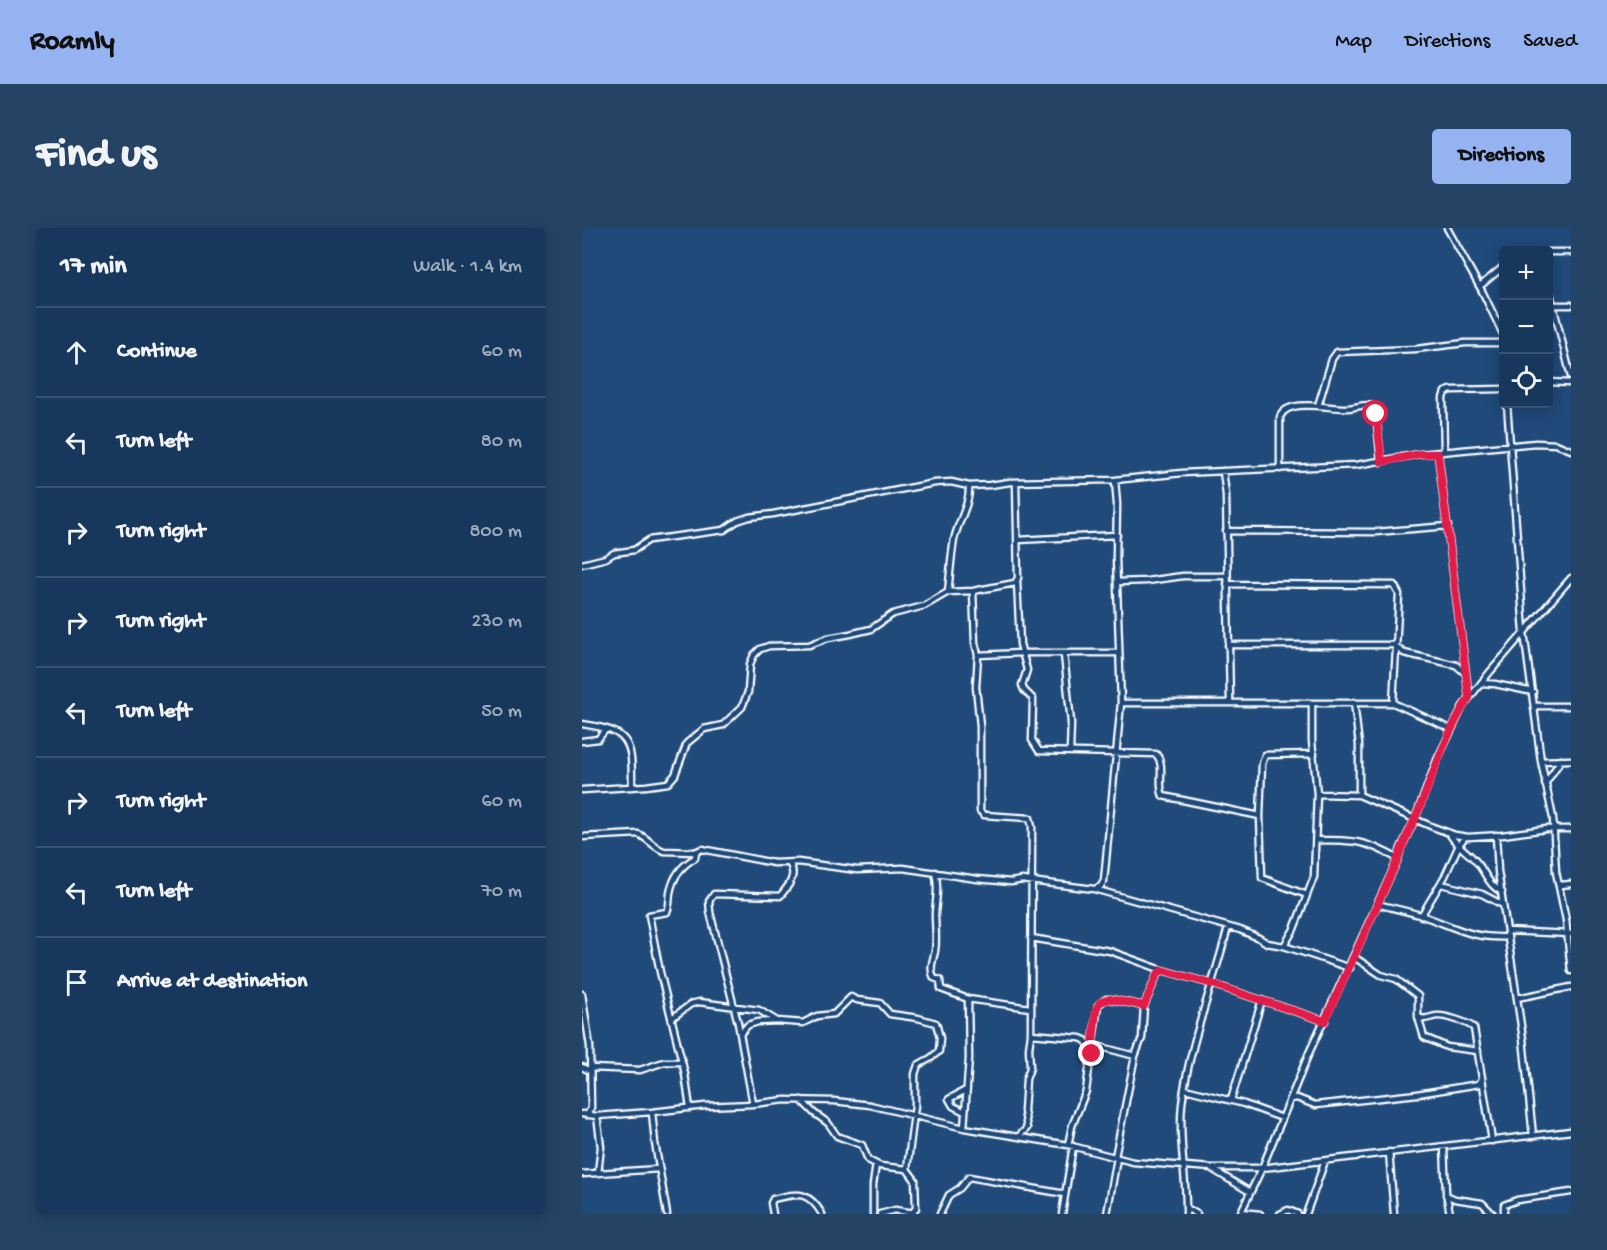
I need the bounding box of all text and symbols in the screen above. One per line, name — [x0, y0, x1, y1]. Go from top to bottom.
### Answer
text: Roamly — [30, 26, 115, 59]
text: Map — [1335, 30, 1372, 55]
text: Directions — [1405, 30, 1490, 55]
text: Saved — [1523, 30, 1577, 55]
button: Directions — [1432, 129, 1571, 184]
text: Find us — [36, 132, 156, 181]
map controls — [1499, 246, 1553, 408]
button: + — [1499, 246, 1553, 300]
text: 17 min — [60, 252, 127, 283]
text: Walk · 1.4 km — [413, 256, 522, 279]
button: − — [1499, 300, 1553, 354]
icon: ahead — [60, 336, 93, 369]
text: Continue — [117, 339, 197, 365]
text: 60 m — [482, 341, 522, 364]
button: locate — [1499, 354, 1553, 408]
route start — [1362, 400, 1388, 426]
icon: left — [60, 426, 93, 459]
text: Turn left — [117, 429, 191, 455]
text: 80 m — [481, 431, 522, 454]
icon: right — [60, 516, 93, 549]
text: Turn right — [117, 519, 205, 545]
text: 800 m — [469, 521, 522, 544]
icon: right — [60, 606, 93, 639]
text: Turn right — [117, 609, 205, 635]
text: 230 m — [472, 611, 522, 634]
icon: left — [60, 696, 93, 729]
text: Turn left — [117, 699, 191, 725]
text: 50 m — [481, 701, 522, 724]
icon: right — [60, 786, 93, 819]
text: Turn right — [117, 789, 205, 815]
text: 60 m — [482, 791, 522, 814]
icon: left — [60, 876, 93, 909]
text: Turn left — [117, 879, 191, 905]
text: 70 m — [481, 881, 522, 904]
icon: arrive — [60, 966, 93, 999]
text: Arrive at destination — [117, 969, 307, 995]
route end — [1078, 1040, 1104, 1066]

